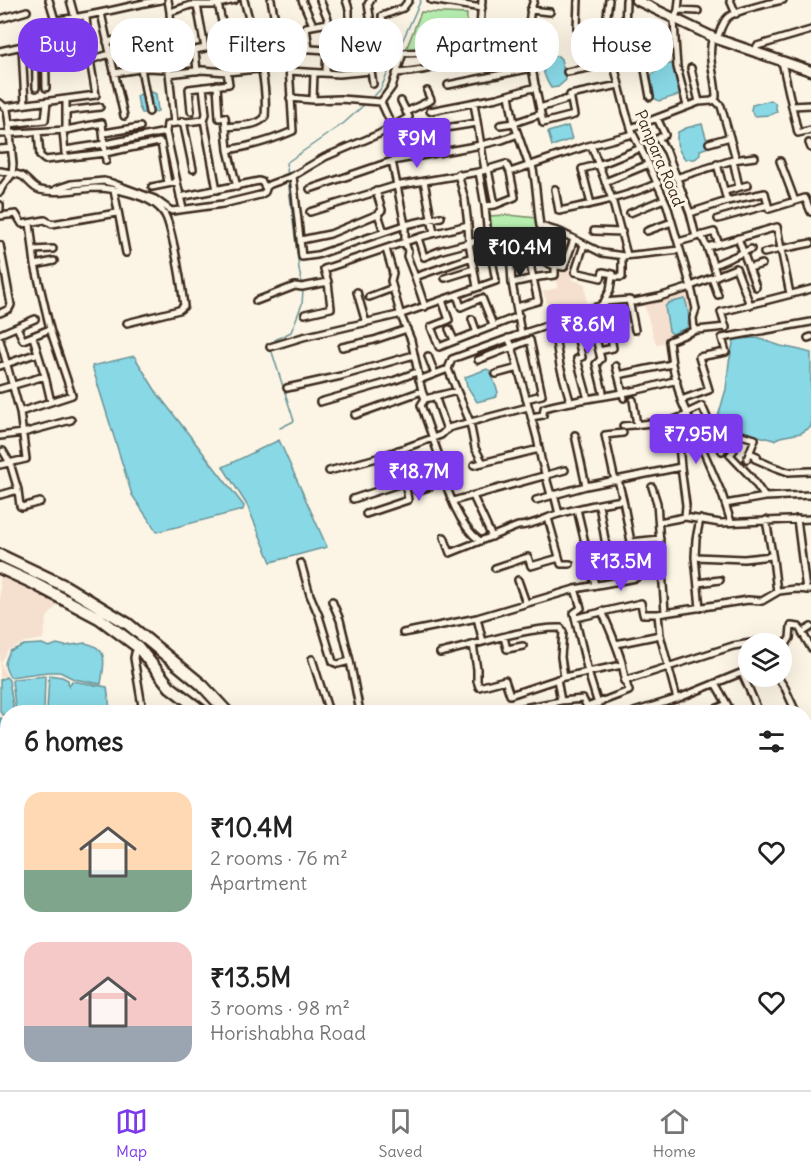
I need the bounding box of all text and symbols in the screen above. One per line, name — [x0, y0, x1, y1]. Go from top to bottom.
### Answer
chip: Buy — [18, 18, 98, 72]
chip: Rent — [110, 18, 195, 72]
chip: Filters — [207, 18, 307, 72]
chip: New — [319, 18, 403, 72]
chip: Apartment — [415, 18, 559, 72]
chip: House — [571, 18, 673, 72]
street label: Panpara Road — [631, 107, 689, 209]
pin: ₹9M — [388, 118, 446, 169]
text: ₹9M — [397, 125, 437, 150]
pin: ₹10.4M — [471, 227, 569, 278]
text: ₹10.4M — [488, 234, 552, 259]
pin: ₹8.6M — [546, 304, 630, 355]
text: ₹8.6M — [561, 311, 615, 336]
pin: ₹7.95M — [647, 414, 745, 465]
text: ₹7.95M — [664, 421, 728, 446]
pin: ₹18.7M — [370, 451, 468, 502]
text: ₹18.7M — [388, 458, 450, 483]
pin: ₹13.5M — [572, 541, 670, 592]
text: ₹13.5M — [590, 548, 652, 573]
map controls — [738, 633, 792, 687]
button: layers — [738, 633, 792, 687]
text: 6 homes — [24, 725, 123, 758]
icon: filters — [755, 725, 788, 758]
text: ₹10.4M — [210, 811, 293, 844]
icon: home — [72, 816, 144, 888]
icon: heart — [755, 836, 788, 869]
text: 2 rooms · 76 m² — [210, 845, 348, 870]
text: Apartment — [210, 870, 307, 895]
text: ₹13.5M — [210, 961, 291, 994]
icon: home — [72, 966, 144, 1038]
icon: heart — [755, 986, 788, 1019]
text: 3 rooms · 98 m² — [210, 995, 350, 1020]
text: Horishabha Road — [210, 1020, 366, 1045]
tab: Map — [115, 1105, 148, 1161]
tab: Saved — [379, 1105, 422, 1161]
tab: Home — [653, 1105, 696, 1161]

